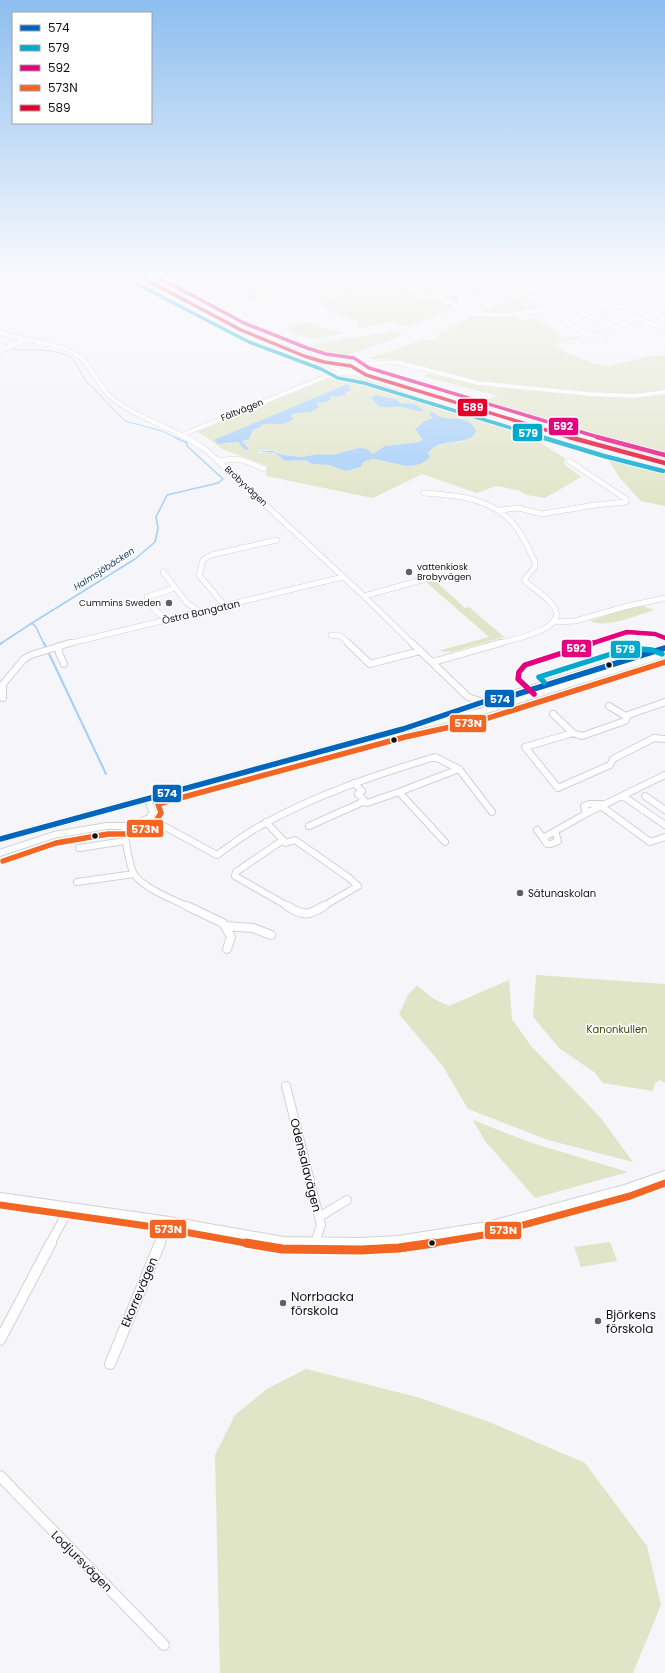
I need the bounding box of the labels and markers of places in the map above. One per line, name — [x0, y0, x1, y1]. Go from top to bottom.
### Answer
place label: vattenkiosk Brobyvägen — [417, 561, 472, 583]
marker: vattenkiosk Brobyvägen — [404, 567, 414, 577]
place label: Cummins Sweden — [79, 597, 161, 609]
marker: Cummins Sweden — [164, 598, 174, 608]
unlabelled marker — [604, 660, 614, 670]
unlabelled marker — [389, 735, 399, 745]
unlabelled marker — [90, 831, 100, 841]
place label: Sätunaskolan — [528, 886, 596, 901]
marker: Sätunaskolan — [515, 888, 525, 898]
unlabelled marker — [427, 1238, 437, 1248]
place label: Norrbacka förskola — [291, 1288, 354, 1319]
marker: Norrbacka förskola — [278, 1298, 288, 1308]
place label: Björkens förskola — [606, 1306, 656, 1337]
marker: Björkens förskola — [593, 1316, 603, 1326]

